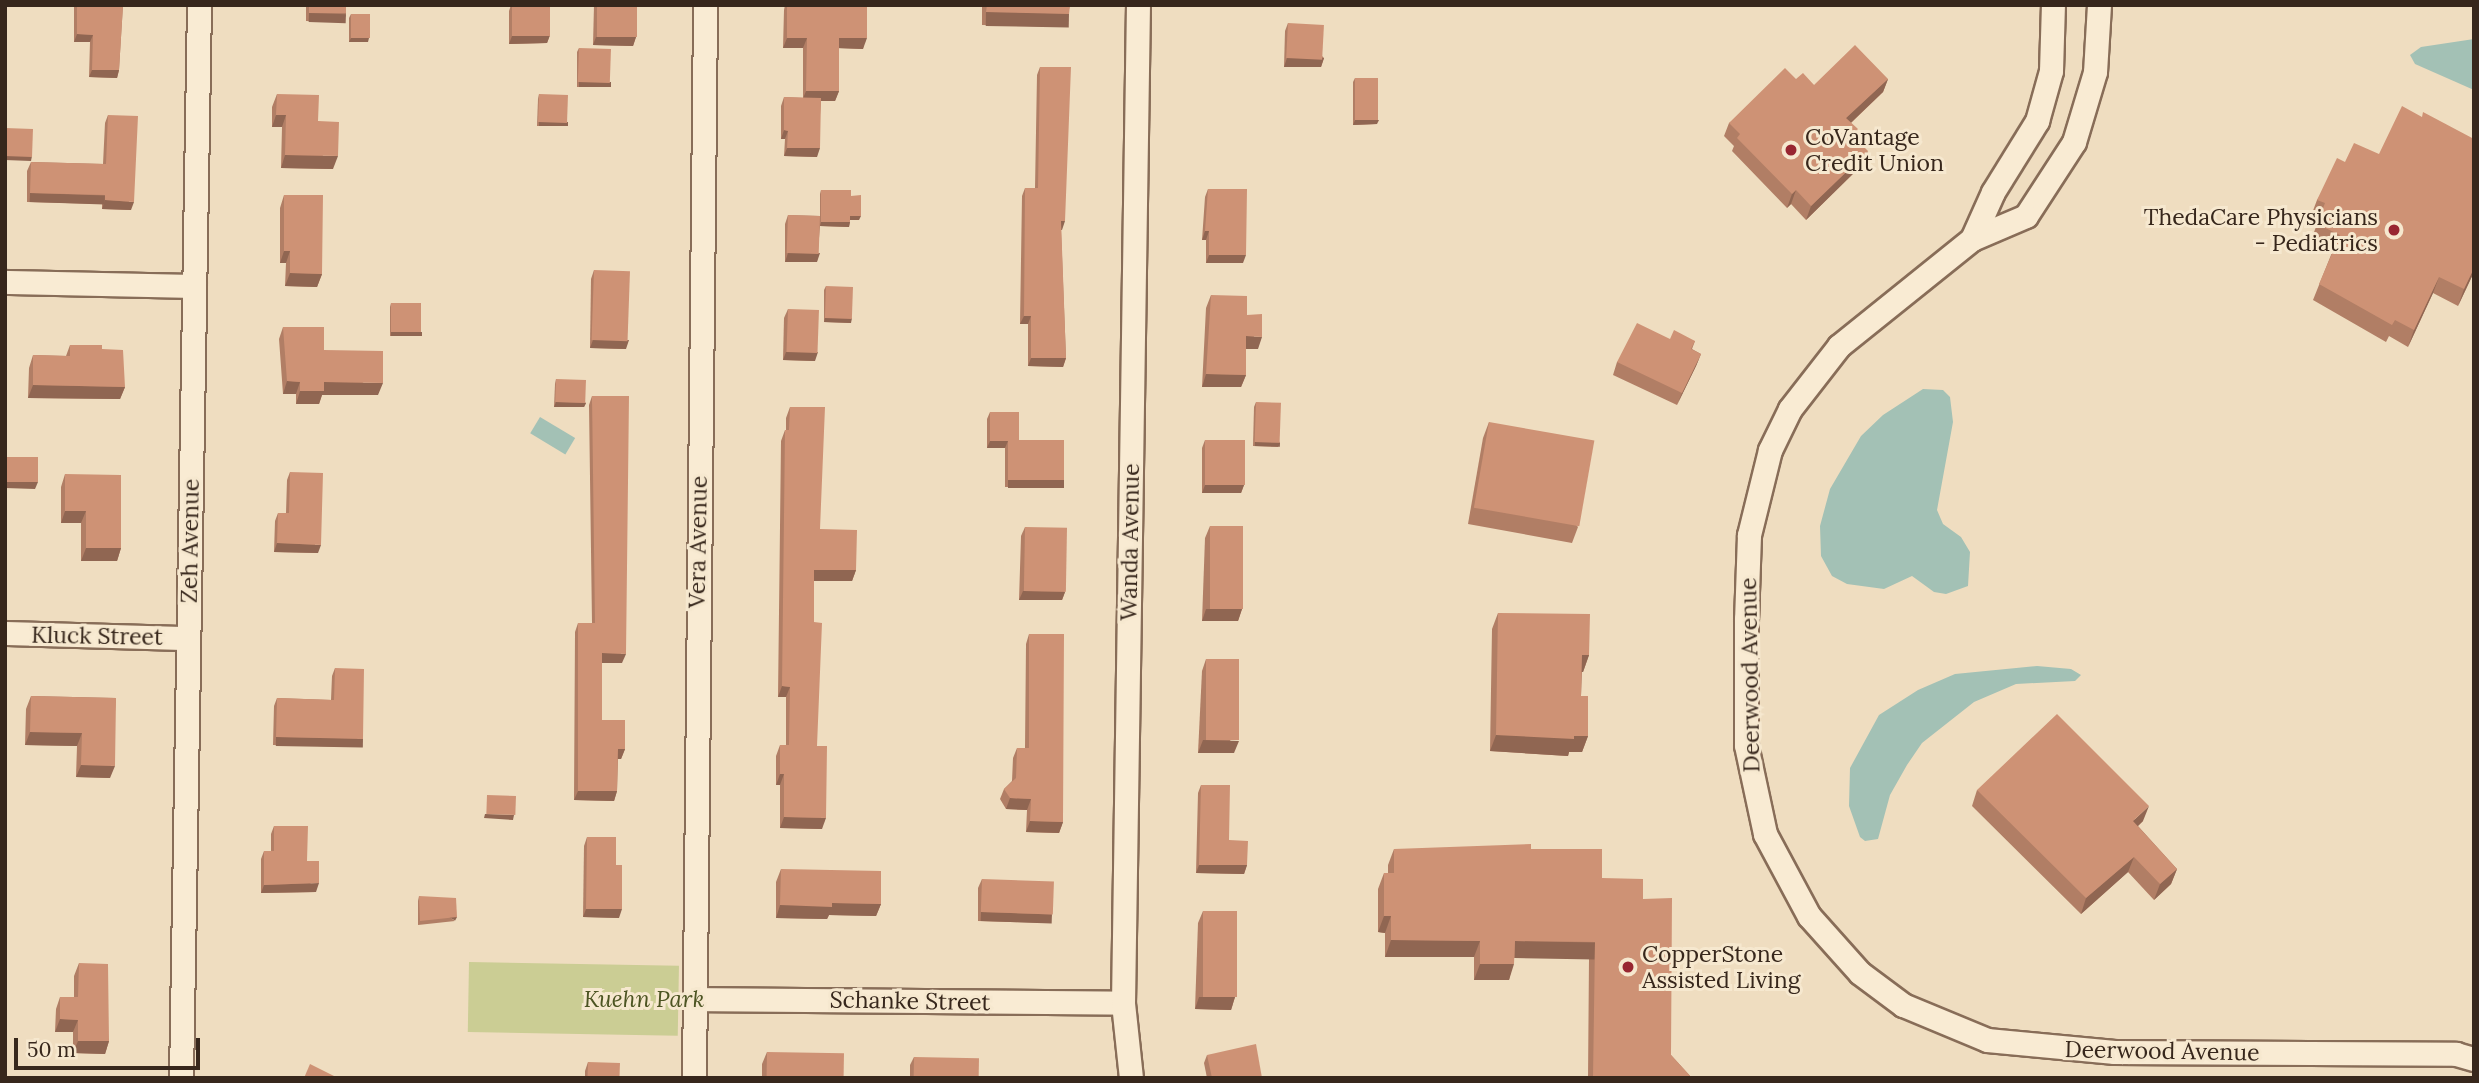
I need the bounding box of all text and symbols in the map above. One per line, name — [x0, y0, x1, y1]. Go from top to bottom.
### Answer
place label: CoVantage Credit Union — [1805, 123, 1944, 177]
marker: CoVantage Credit Union — [1783, 142, 1799, 158]
place label: ThedaCare Physicians - Pediatrics — [2144, 203, 2378, 257]
marker: ThedaCare Physicians - Pediatrics — [2384, 220, 2404, 240]
street label: Wanda Avenue — [1115, 463, 1145, 621]
street label: Vera Avenue — [683, 476, 713, 608]
street label: Zeh Avenue — [175, 479, 205, 603]
street label: Deerwood Avenue — [1735, 577, 1765, 773]
street label: Kluck Street — [31, 621, 163, 651]
place label: CopperStone Assisted Living — [1642, 940, 1800, 994]
marker: CopperStone Assisted Living — [1620, 959, 1636, 975]
park label: Kuehn Park — [584, 985, 704, 1013]
street label: Schanke Street — [829, 986, 991, 1016]
scale bar — [18, 1024, 203, 1068]
text: 50 m — [27, 1036, 76, 1063]
street label: Deerwood Avenue — [2064, 1036, 2260, 1066]

